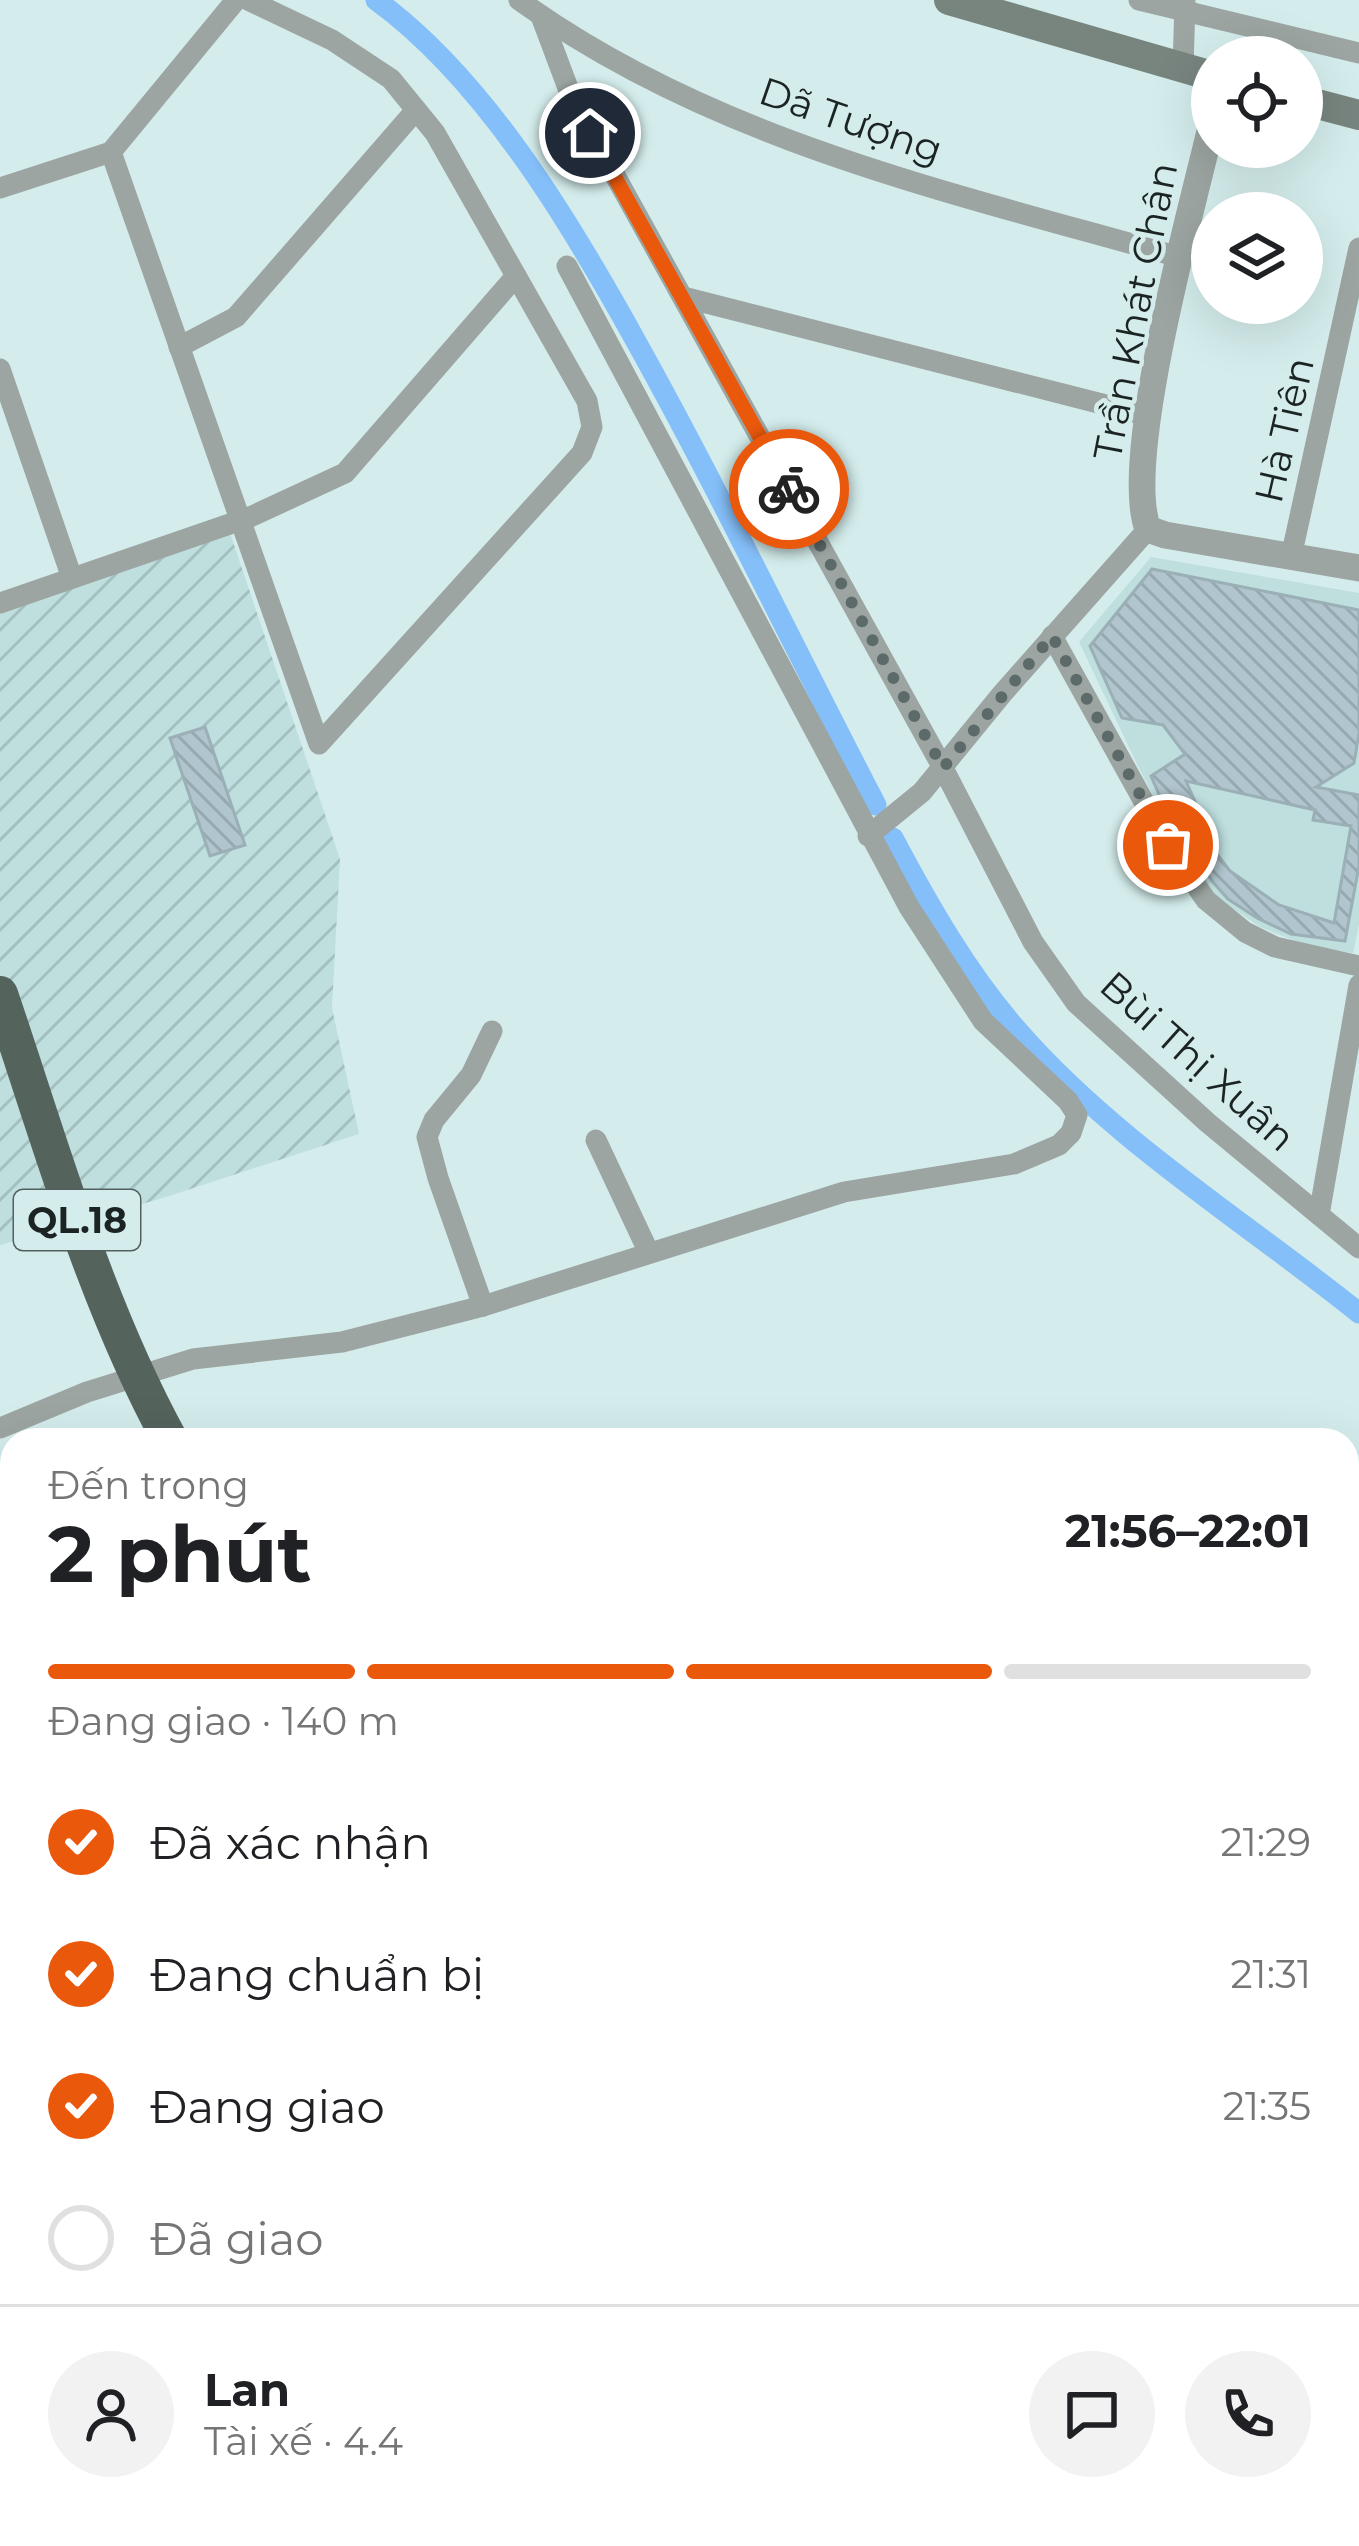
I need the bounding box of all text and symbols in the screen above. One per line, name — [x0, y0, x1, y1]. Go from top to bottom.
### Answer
map controls — [1191, 36, 1323, 324]
button: locate — [1191, 36, 1323, 168]
street label: Dã Tượng — [753, 66, 949, 174]
pin — [539, 82, 641, 184]
icon: home — [557, 100, 623, 166]
street label: Trần Khát Chân — [1083, 158, 1187, 464]
button: layers — [1191, 192, 1323, 324]
street label: Hà Tiên — [1244, 353, 1324, 507]
courier — [729, 429, 849, 549]
icon: bike — [756, 456, 822, 522]
pin — [1117, 794, 1219, 896]
icon: bag — [1135, 812, 1201, 878]
street label: Bùi Thị Xuân — [1091, 961, 1305, 1161]
road number: QL.18 — [14, 1190, 140, 1250]
text: Đến trong — [48, 1461, 249, 1509]
text: 21:56–22:01 — [1065, 1503, 1311, 1558]
text: 2 phút — [48, 1506, 311, 1602]
text: Đang giao · 140 m — [48, 1697, 399, 1745]
icon: check — [48, 1809, 114, 1875]
text: Đã xác nhận — [150, 1815, 431, 1870]
text: 21:29 — [1221, 1818, 1311, 1866]
icon: check — [48, 1941, 114, 2007]
text: Đang chuẩn bị — [150, 1947, 484, 2002]
text: 21:31 — [1230, 1950, 1311, 1998]
icon: check — [48, 2073, 114, 2139]
text: Đang giao — [150, 2079, 385, 2134]
text: 21:35 — [1223, 2082, 1311, 2130]
text: Đã giao — [150, 2211, 323, 2266]
button: person — [48, 2351, 174, 2477]
button: chat — [1029, 2351, 1155, 2477]
button: phone — [1185, 2351, 1311, 2477]
text: Lan — [204, 2362, 290, 2417]
text: Tài xế · 4.4 — [204, 2417, 403, 2465]

